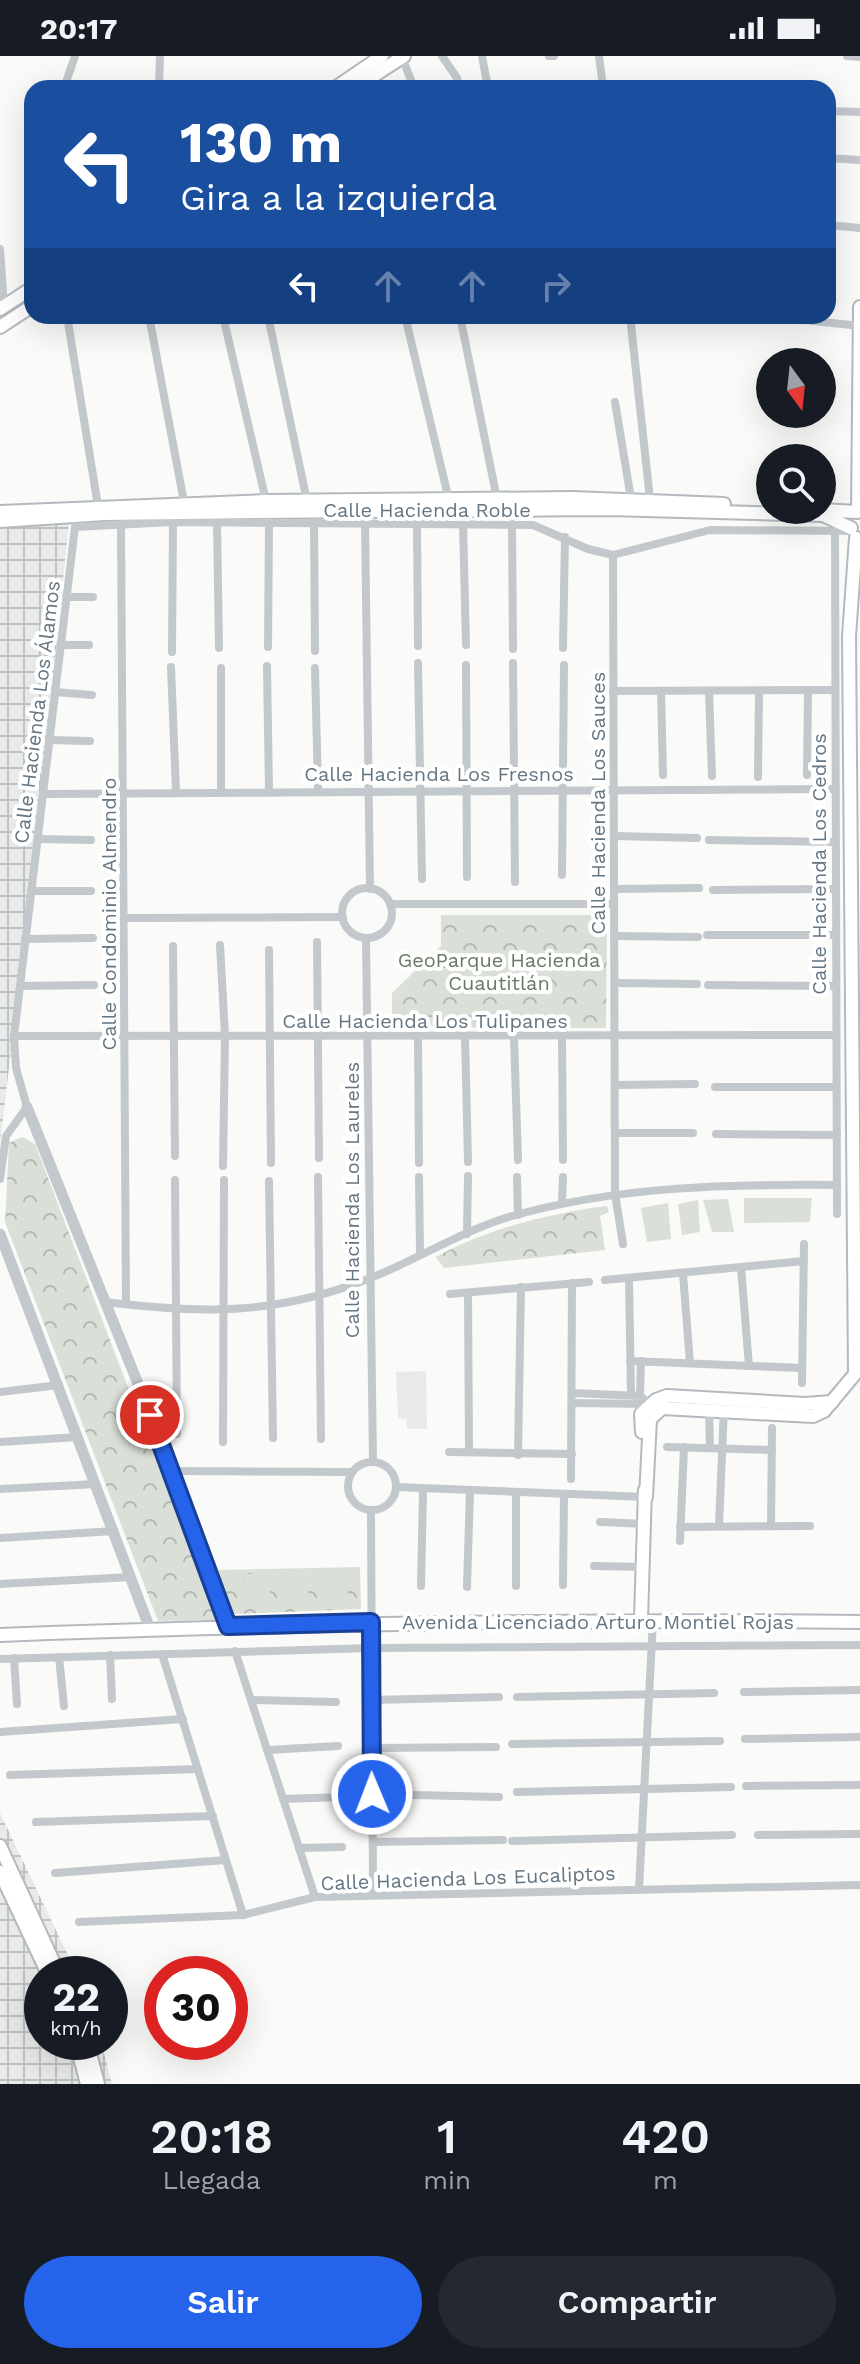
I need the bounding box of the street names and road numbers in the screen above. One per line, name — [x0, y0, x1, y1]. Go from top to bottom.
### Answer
street label: Calle Hacienda Roble — [323, 498, 531, 522]
street label: Calle Hacienda Los Álamos — [9, 579, 65, 845]
street label: Calle Hacienda Los Sauces — [586, 672, 610, 934]
street label: Calle Hacienda Los Cedros — [807, 733, 831, 995]
street label: Calle Hacienda Los Fresnos — [304, 762, 574, 786]
street label: Calle Condominio Almendro — [97, 777, 121, 1051]
street label: Calle Hacienda Los Tulipanes — [282, 1009, 568, 1033]
street label: Calle Hacienda Los Laureles — [340, 1062, 364, 1338]
street label: Avenida Licenciado Arturo Montiel Rojas — [402, 1610, 794, 1634]
street label: Calle Hacienda Los Eucaliptos — [320, 1861, 616, 1895]

